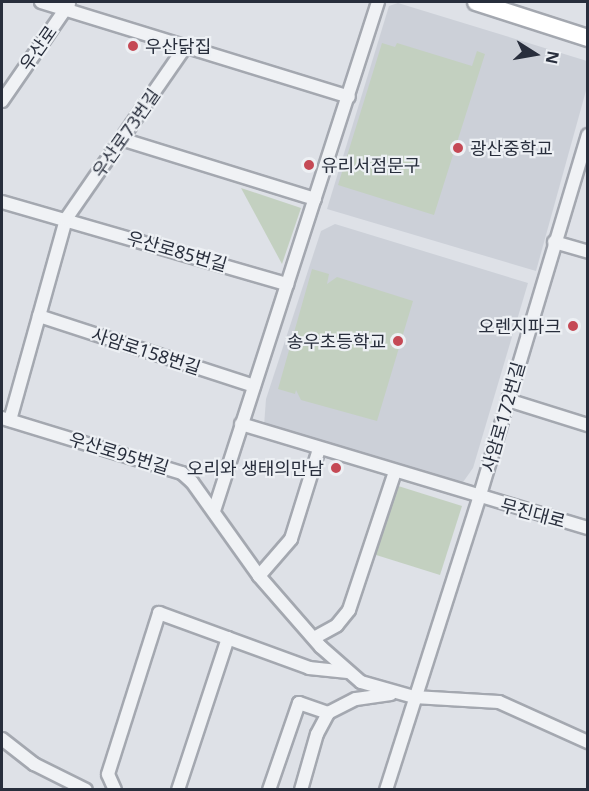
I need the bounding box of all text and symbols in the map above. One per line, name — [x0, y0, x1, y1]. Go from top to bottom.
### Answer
street label: 우산로 — [15, 21, 61, 75]
north arrow — [505, 24, 565, 84]
place label: 우산닭집 — [145, 35, 211, 57]
marker: 우산닭집 — [126, 39, 140, 53]
text: N — [541, 49, 565, 66]
street label: 우산로73번길 — [88, 84, 164, 182]
place label: 광산중학교 — [470, 137, 553, 159]
marker: 광산중학교 — [451, 141, 465, 155]
place label: 유리서점문구 — [321, 154, 420, 176]
marker: 유리서점문구 — [302, 158, 316, 172]
street label: 우산로85번길 — [124, 226, 230, 276]
place label: 오렌지파크 — [478, 315, 561, 337]
marker: 오렌지파크 — [566, 319, 580, 333]
street label: 사암로158번길 — [89, 323, 203, 379]
place label: 송우초등학교 — [287, 330, 386, 352]
marker: 송우초등학교 — [391, 334, 405, 348]
street label: 사암로172번길 — [477, 359, 529, 475]
street label: 우산로95번길 — [66, 428, 172, 478]
place label: 오리와 생태의만남 — [187, 457, 324, 479]
marker: 오리와 생태의만남 — [329, 461, 343, 475]
street label: 무진대로 — [498, 494, 568, 532]

